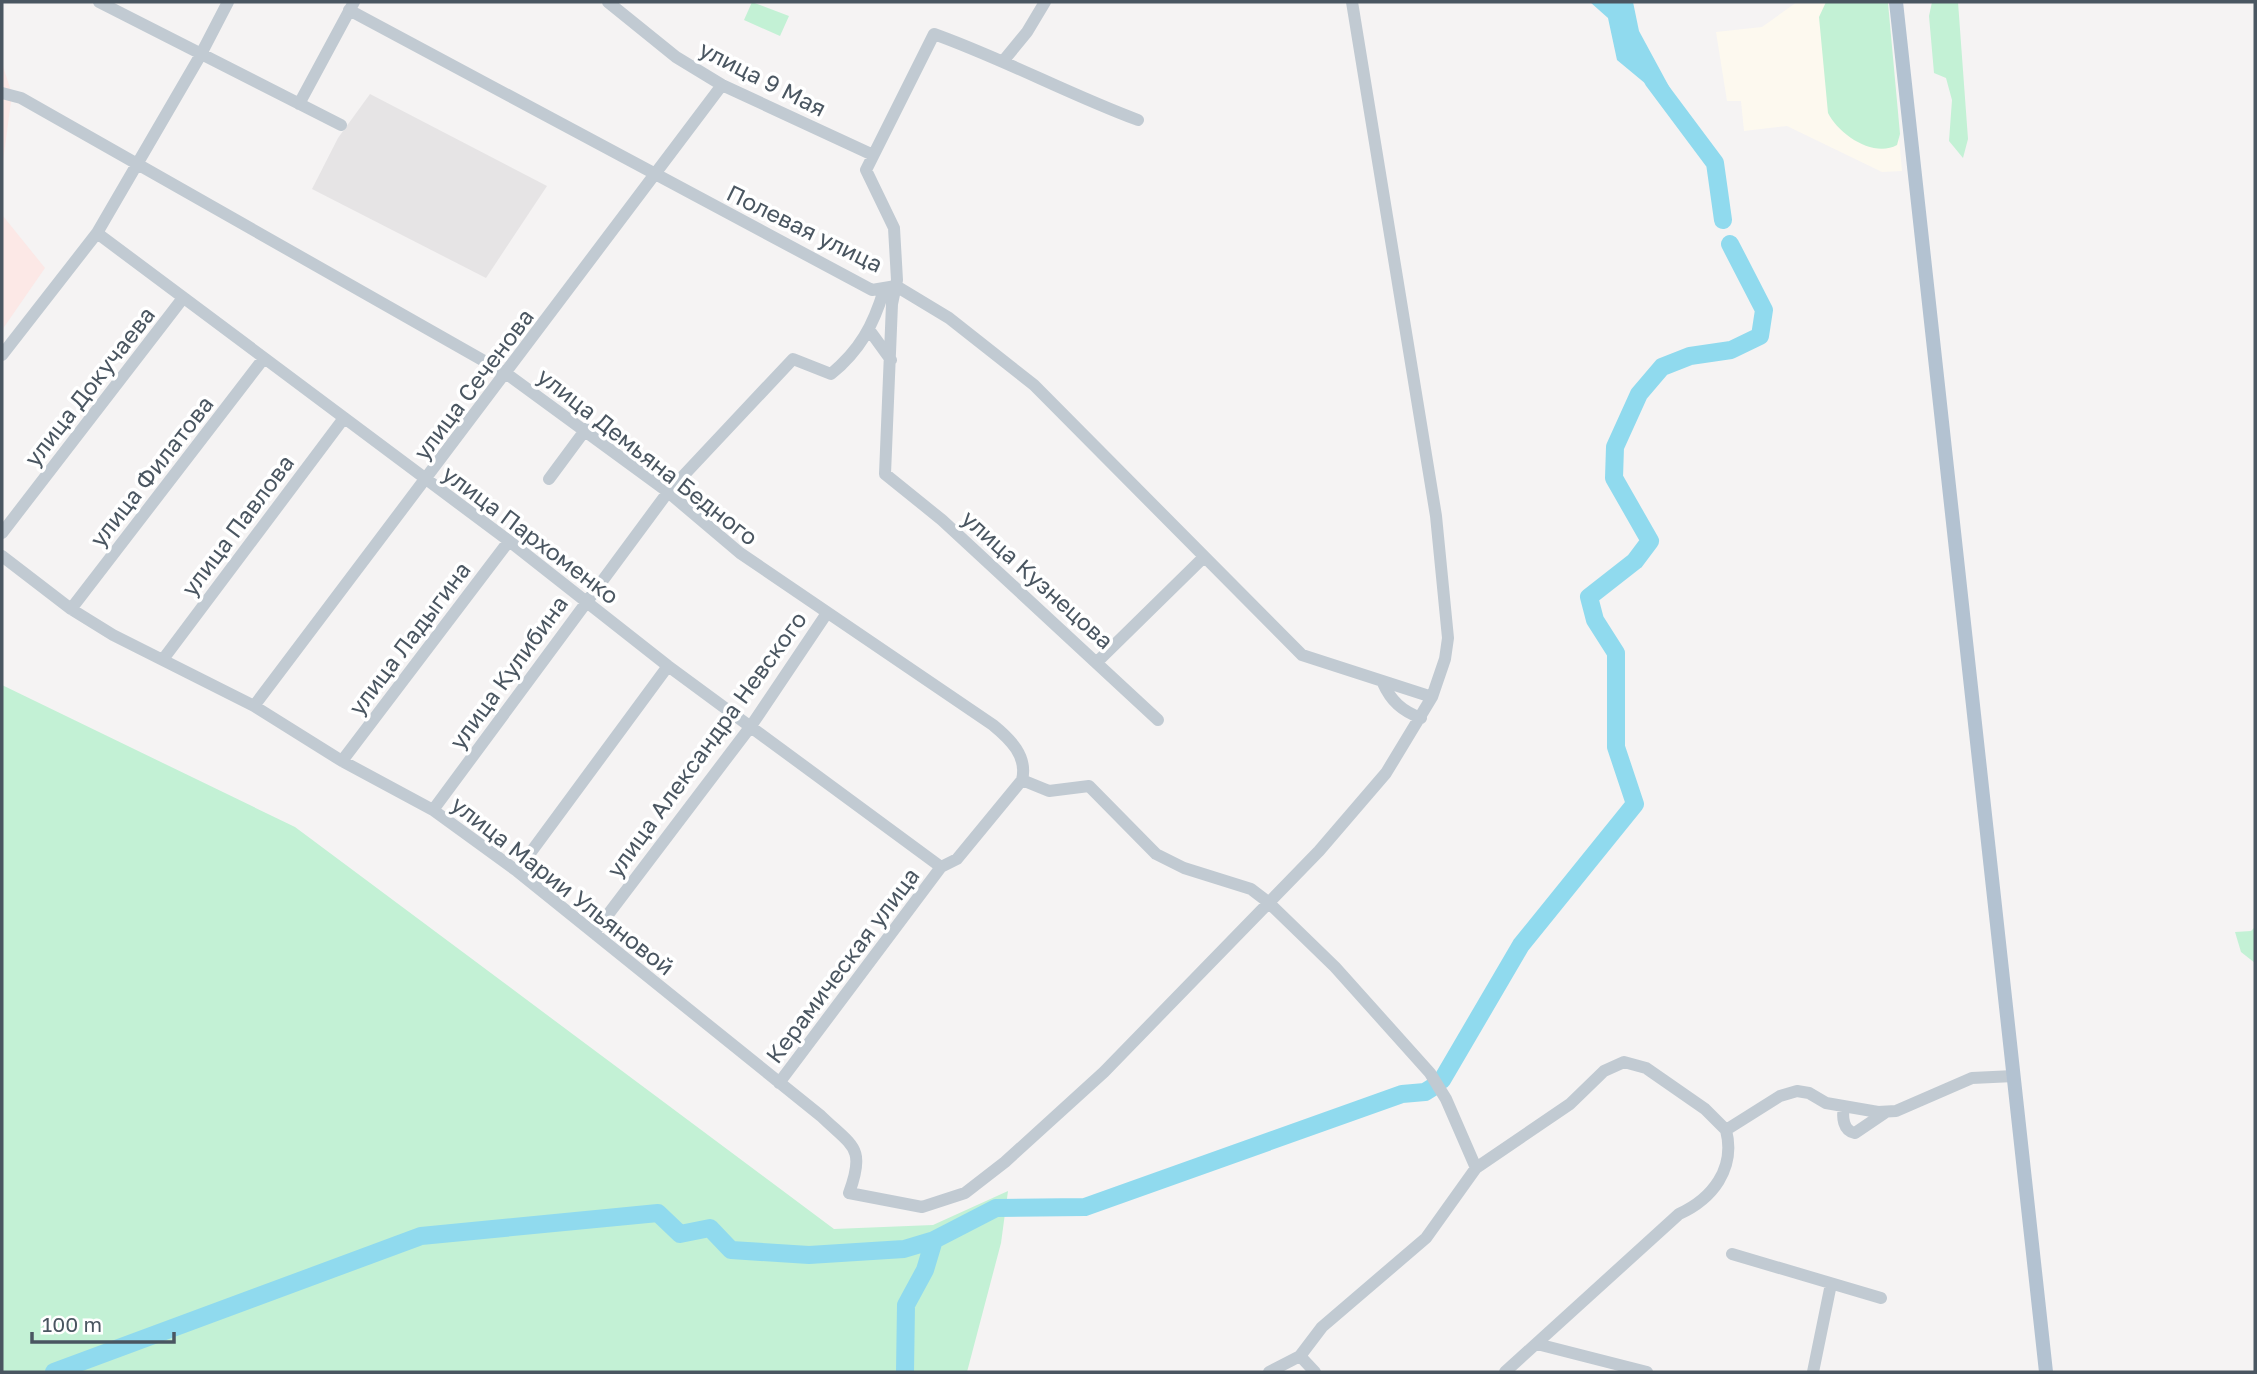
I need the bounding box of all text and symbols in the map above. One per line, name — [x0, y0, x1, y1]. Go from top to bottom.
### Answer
street label: улица 9 Мая — [695, 34, 831, 122]
street label: Полевая улица — [723, 178, 887, 278]
street label: улица Докучаева — [18, 300, 160, 472]
street label: улица Сеченова — [407, 303, 539, 465]
street label: улица Демьяна Бедного — [532, 361, 764, 551]
street label: улица Филатова — [83, 390, 219, 552]
street label: улица Павлова — [175, 449, 299, 601]
street label: улица Пархоменко — [437, 459, 625, 609]
street label: улица Кузнецова — [956, 504, 1120, 654]
street label: улица Ладыгина — [342, 556, 476, 720]
street label: улица Кулибина — [443, 590, 573, 754]
street label: улица Александра Невского — [600, 606, 812, 882]
street label: улица Марии Ульяновой — [446, 789, 680, 981]
street label: Керамическая улица — [759, 862, 925, 1068]
scale bar — [32, 1300, 173, 1344]
text: 100 m — [42, 1311, 102, 1337]

